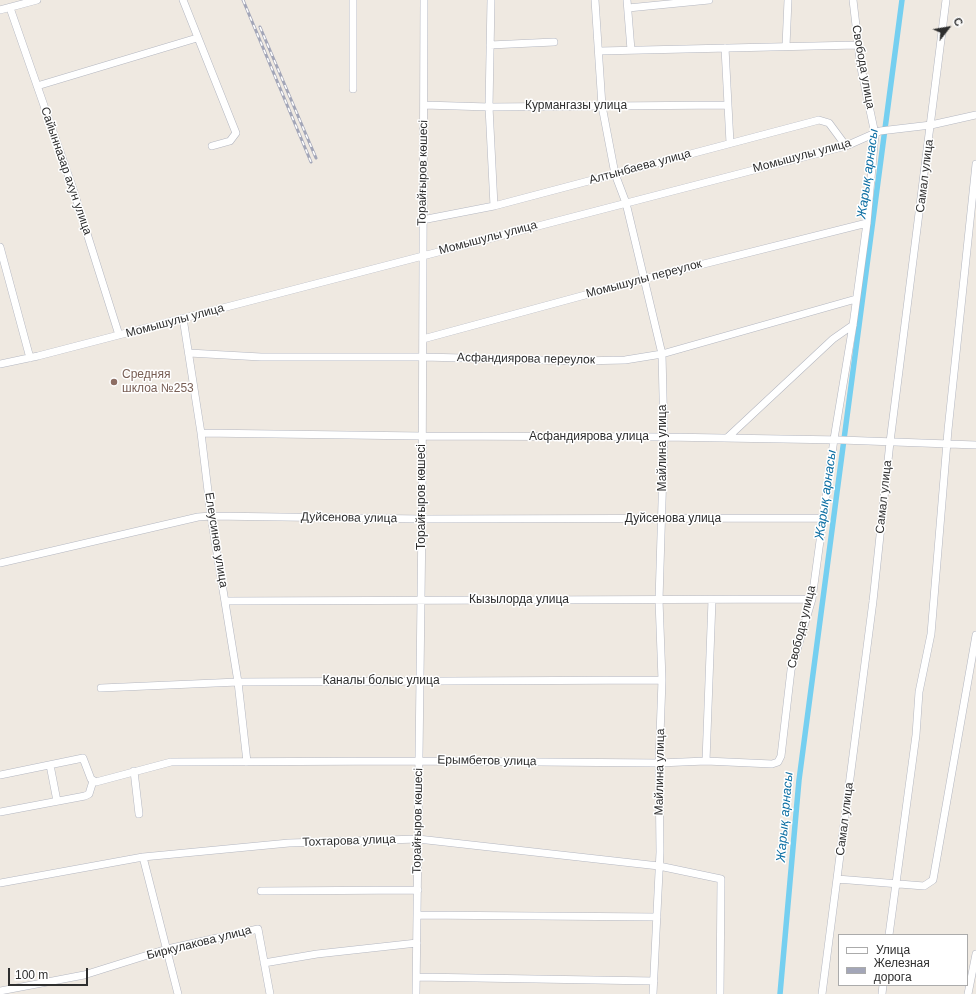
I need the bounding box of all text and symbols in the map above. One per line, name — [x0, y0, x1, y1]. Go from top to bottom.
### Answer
north arrow — [928, 8, 968, 48]
text: С — [951, 15, 965, 28]
street label: Свобода улица — [849, 24, 877, 110]
street label: Курмангазы улица — [525, 99, 627, 113]
street label: Сайынназар ахун улица — [37, 105, 95, 237]
street label: Торайғыров көшесі — [415, 120, 431, 226]
water label: Жарық арнасы — [854, 128, 882, 220]
street label: Момышулы улица — [751, 136, 853, 176]
street label: Самал улица — [913, 139, 937, 213]
street label: Алтынбаева улица — [587, 146, 693, 188]
street label: Момышулы улица — [437, 218, 539, 258]
street label: Момышулы переулок — [585, 257, 703, 301]
street label: Момышулы улица — [124, 301, 226, 341]
street label: Асфандиярова переулок — [457, 351, 595, 367]
place label: Средняя шклоа №253 — [122, 368, 194, 396]
marker: Средняя шклоа №253 — [109, 377, 119, 387]
street label: Майлина улица — [656, 405, 670, 491]
street label: Асфандиярова улица — [529, 430, 649, 444]
street label: Торайғыров көшесі — [415, 444, 429, 550]
water label: Жарық арнасы — [812, 449, 840, 541]
street label: Самал улица — [873, 460, 895, 534]
street label: Елеусинов улица — [201, 491, 231, 589]
street label: Дуйсенова улица — [301, 510, 397, 526]
street label: Дуйсенова улица — [625, 512, 721, 526]
street label: Свобода улица — [785, 584, 819, 670]
street label: Кызылорда улица — [469, 593, 569, 607]
street label: Каналы болыс улица — [322, 674, 440, 688]
street label: Майлина улица — [652, 728, 668, 816]
street label: Ерымбетов улица — [437, 753, 537, 769]
street label: Торайғыров көшесі — [410, 768, 426, 874]
water label: Жарық арнасы — [773, 771, 797, 863]
street label: Самал улица — [833, 782, 857, 856]
street label: Тохтарова улица — [302, 832, 396, 850]
street label: Биркулакова улица — [145, 923, 253, 963]
legend — [838, 934, 968, 986]
text: Улица — [876, 943, 910, 957]
text: Железная дорога — [874, 956, 930, 984]
scale bar — [10, 960, 90, 986]
text: 100 m — [15, 968, 48, 982]

